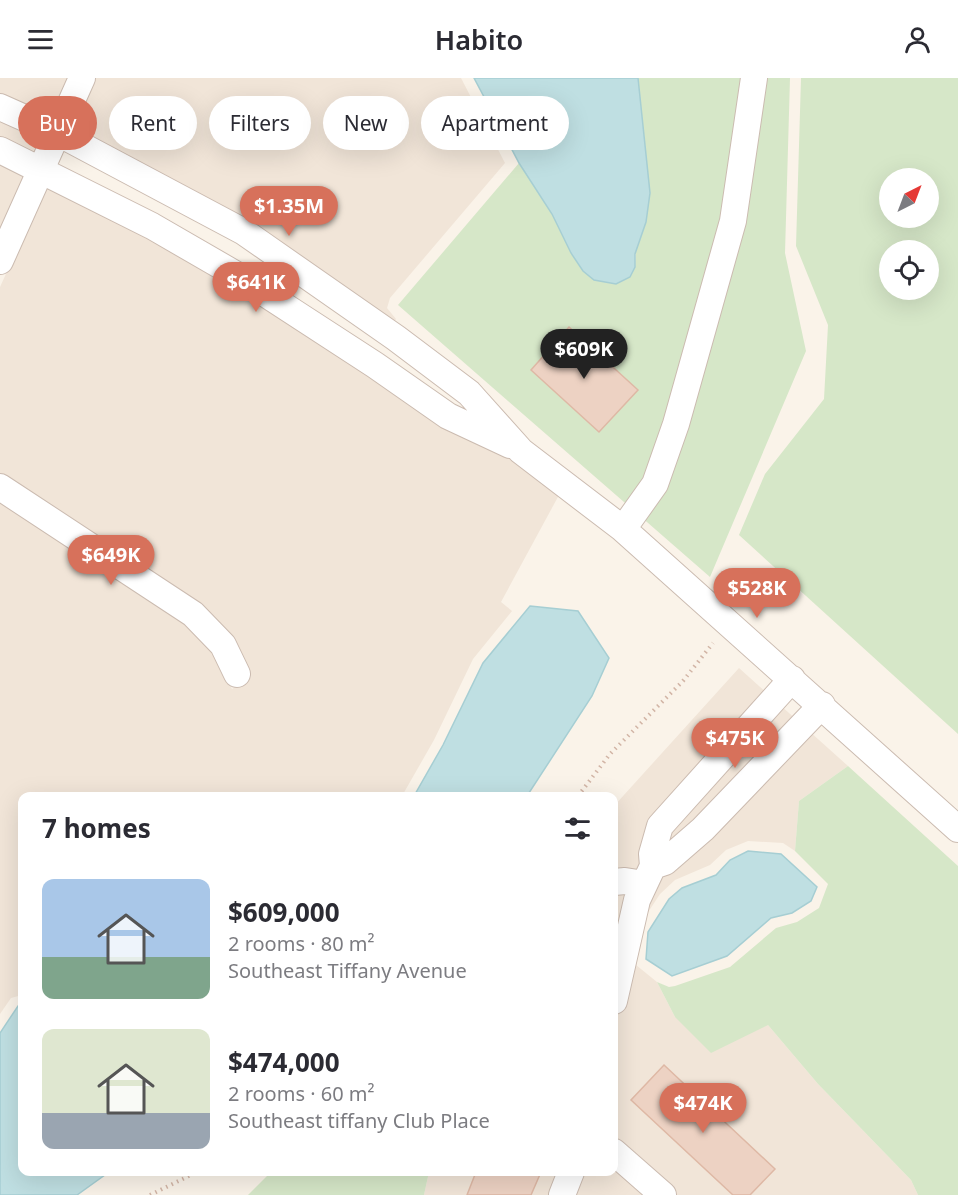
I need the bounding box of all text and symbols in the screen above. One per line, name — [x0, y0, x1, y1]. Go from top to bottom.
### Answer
text: Habito — [435, 21, 523, 58]
icon: menu — [24, 23, 57, 56]
icon: person — [901, 23, 934, 56]
chip: Buy — [18, 96, 97, 150]
chip: Rent — [109, 96, 197, 150]
chip: Filters — [209, 96, 311, 150]
chip: New — [323, 96, 409, 150]
chip: Apartment — [421, 96, 569, 150]
north arrow — [879, 168, 939, 228]
map controls — [879, 168, 939, 300]
pin: $1.35M — [240, 186, 338, 237]
text: $1.35M — [254, 192, 324, 219]
button: locate — [879, 240, 939, 300]
pin: $641K — [214, 262, 298, 313]
text: $641K — [226, 268, 286, 295]
pin: $609K — [542, 329, 626, 380]
text: $609K — [554, 335, 614, 362]
pin: $649K — [69, 535, 153, 586]
text: $649K — [81, 541, 141, 568]
pin: $528K — [715, 568, 799, 619]
text: $528K — [727, 574, 787, 601]
pin: $475K — [693, 718, 777, 769]
text: $475K — [705, 724, 765, 751]
text: 7 homes — [42, 810, 151, 846]
icon: filters — [561, 812, 594, 845]
text: $609,000 — [228, 894, 340, 930]
icon: home — [90, 903, 162, 975]
text: 2 rooms · 80 m² — [228, 930, 375, 957]
text: Southeast Tiffany Avenue — [228, 957, 467, 984]
text: $474,000 — [228, 1044, 340, 1080]
icon: home — [90, 1053, 162, 1125]
text: 2 rooms · 60 m² — [228, 1080, 375, 1107]
pin: $474K — [661, 1083, 745, 1134]
text: $474K — [673, 1089, 733, 1116]
text: Southeast tiffany Club Place — [228, 1107, 490, 1134]

